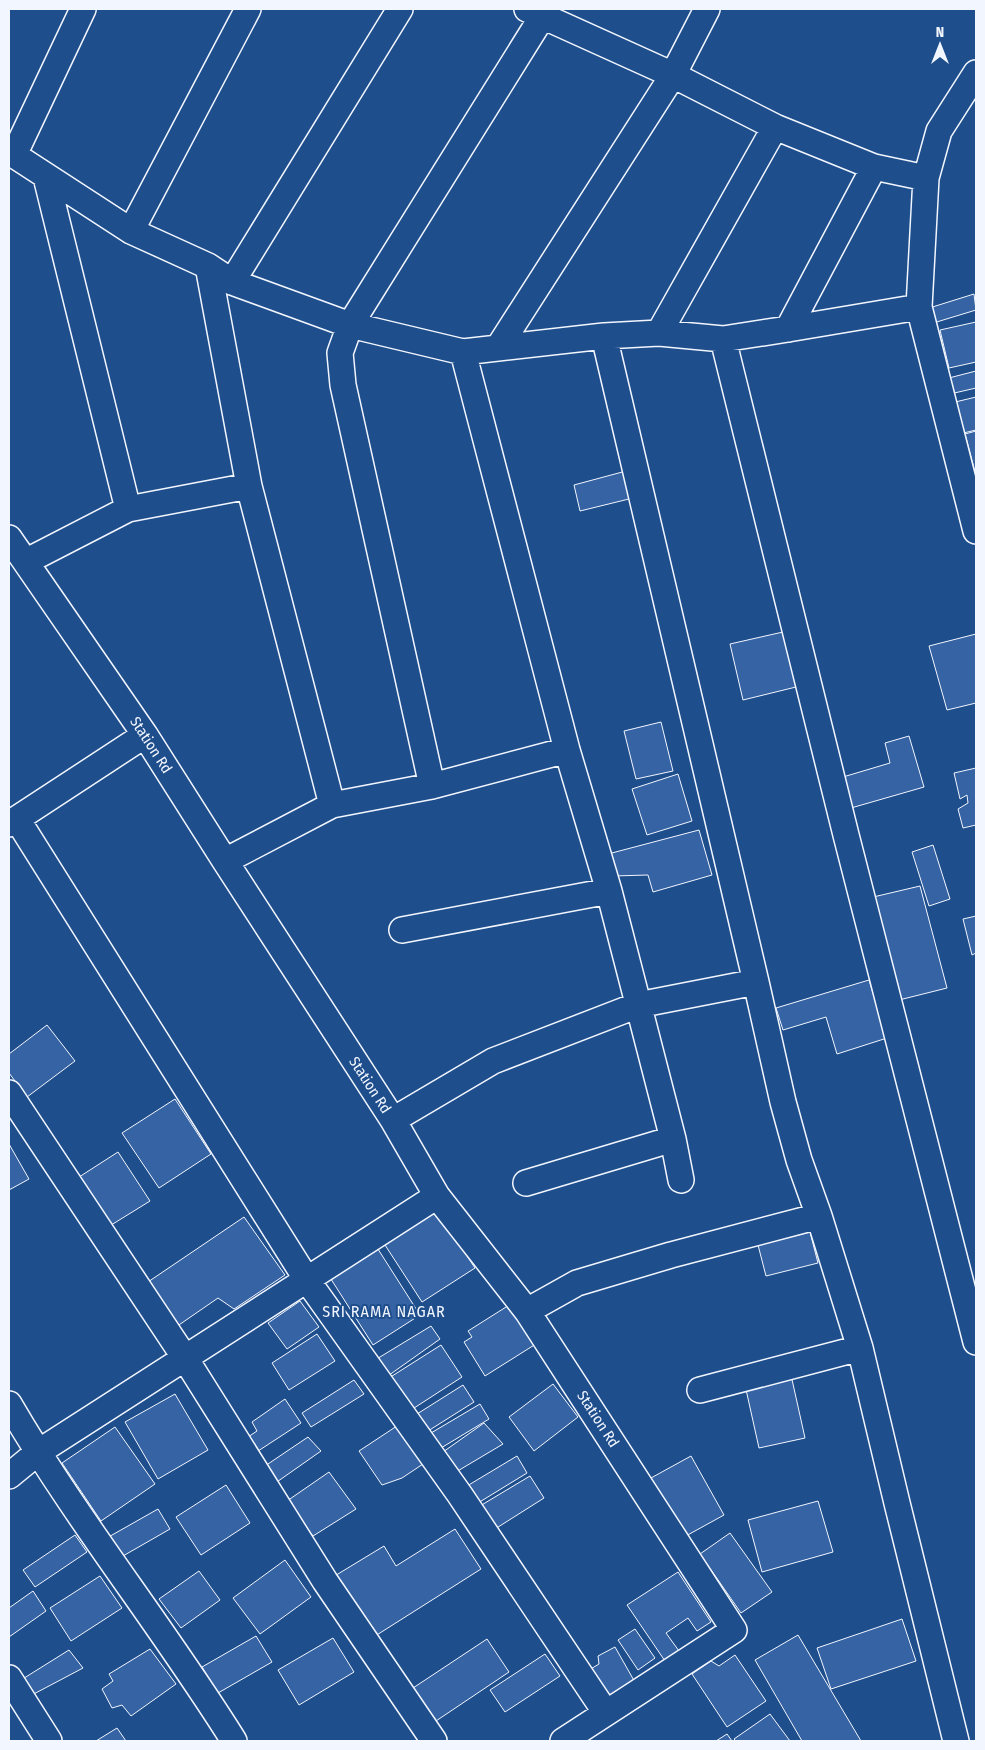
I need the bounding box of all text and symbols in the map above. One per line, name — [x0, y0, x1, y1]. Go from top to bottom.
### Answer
north arrow — [915, 20, 965, 70]
text: N — [936, 24, 944, 41]
street label: Station Rd — [126, 713, 176, 777]
street label: Station Rd — [345, 1053, 395, 1117]
district label: SRI RAMA NAGAR — [322, 1302, 446, 1321]
street label: Station Rd — [573, 1387, 623, 1451]

